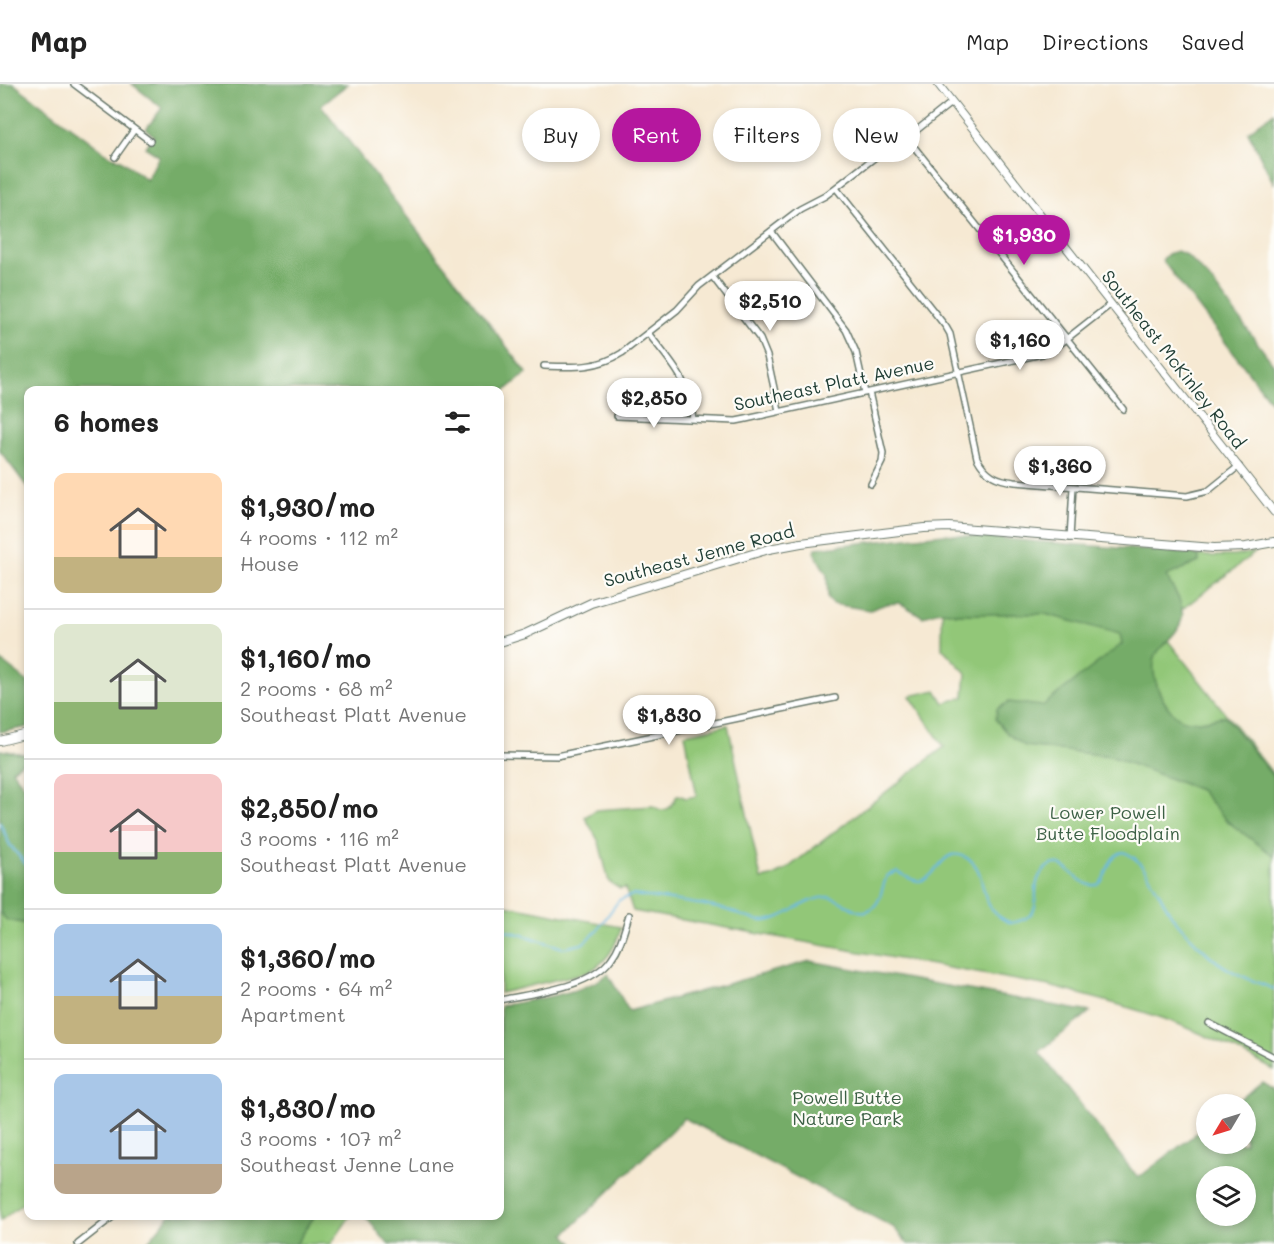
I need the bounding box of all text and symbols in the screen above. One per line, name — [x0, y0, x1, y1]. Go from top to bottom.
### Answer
text: Map — [30, 23, 87, 59]
text: Map — [966, 28, 1009, 55]
text: Directions — [1042, 28, 1149, 55]
text: Saved — [1182, 28, 1244, 55]
chip: Buy — [522, 108, 600, 162]
chip: Rent — [612, 108, 701, 162]
chip: Filters — [713, 108, 821, 162]
chip: New — [833, 108, 920, 162]
pin: $1,930 — [975, 215, 1073, 266]
text: $1,930 — [992, 221, 1056, 247]
street label: Southeast McKinley Road — [1097, 265, 1251, 453]
pin: $2,510 — [721, 281, 819, 332]
text: $2,510 — [738, 287, 802, 313]
pin: $1,160 — [971, 320, 1069, 371]
text: $1,160 — [989, 326, 1051, 352]
street label: Southeast Platt Avenue — [732, 350, 936, 416]
pin: $2,850 — [605, 378, 703, 429]
text: $2,850 — [621, 384, 687, 410]
text: 6 homes — [54, 405, 159, 439]
icon: filters — [441, 406, 474, 439]
pin: $1,360 — [1011, 446, 1109, 497]
text: $1,360 — [1028, 452, 1092, 478]
text: $1,930/mo — [240, 490, 375, 524]
icon: home — [102, 497, 174, 569]
street label: Southeast Jenne Road — [601, 518, 797, 592]
text: 4 rooms · 112 m² — [240, 524, 398, 550]
text: House — [240, 550, 299, 576]
text: $1,160/mo — [240, 641, 371, 675]
icon: home — [102, 648, 174, 720]
text: 2 rooms · 68 m² — [240, 675, 393, 701]
pin: $1,830 — [620, 695, 718, 746]
text: Southeast Platt Avenue — [240, 701, 467, 727]
text: $1,830 — [637, 701, 701, 727]
text: $2,850/mo — [240, 791, 378, 825]
icon: home — [102, 798, 174, 870]
park label: Lower Powell Butte Floodplain — [1036, 800, 1180, 845]
text: 3 rooms · 116 m² — [240, 825, 399, 851]
text: Southeast Platt Avenue — [240, 851, 467, 877]
text: $1,360/mo — [240, 941, 375, 975]
icon: home — [102, 948, 174, 1020]
text: 2 rooms · 64 m² — [240, 975, 392, 1001]
text: Apartment — [240, 1001, 346, 1027]
park label: Powell Butte Nature Park — [792, 1085, 902, 1130]
text: $1,830/mo — [240, 1091, 376, 1125]
north arrow — [1196, 1094, 1256, 1154]
map controls — [1196, 1094, 1256, 1226]
icon: home — [102, 1098, 174, 1170]
text: 3 rooms · 107 m² — [240, 1125, 401, 1151]
text: Southeast Jenne Lane — [240, 1151, 455, 1177]
button: layers — [1196, 1166, 1256, 1226]

